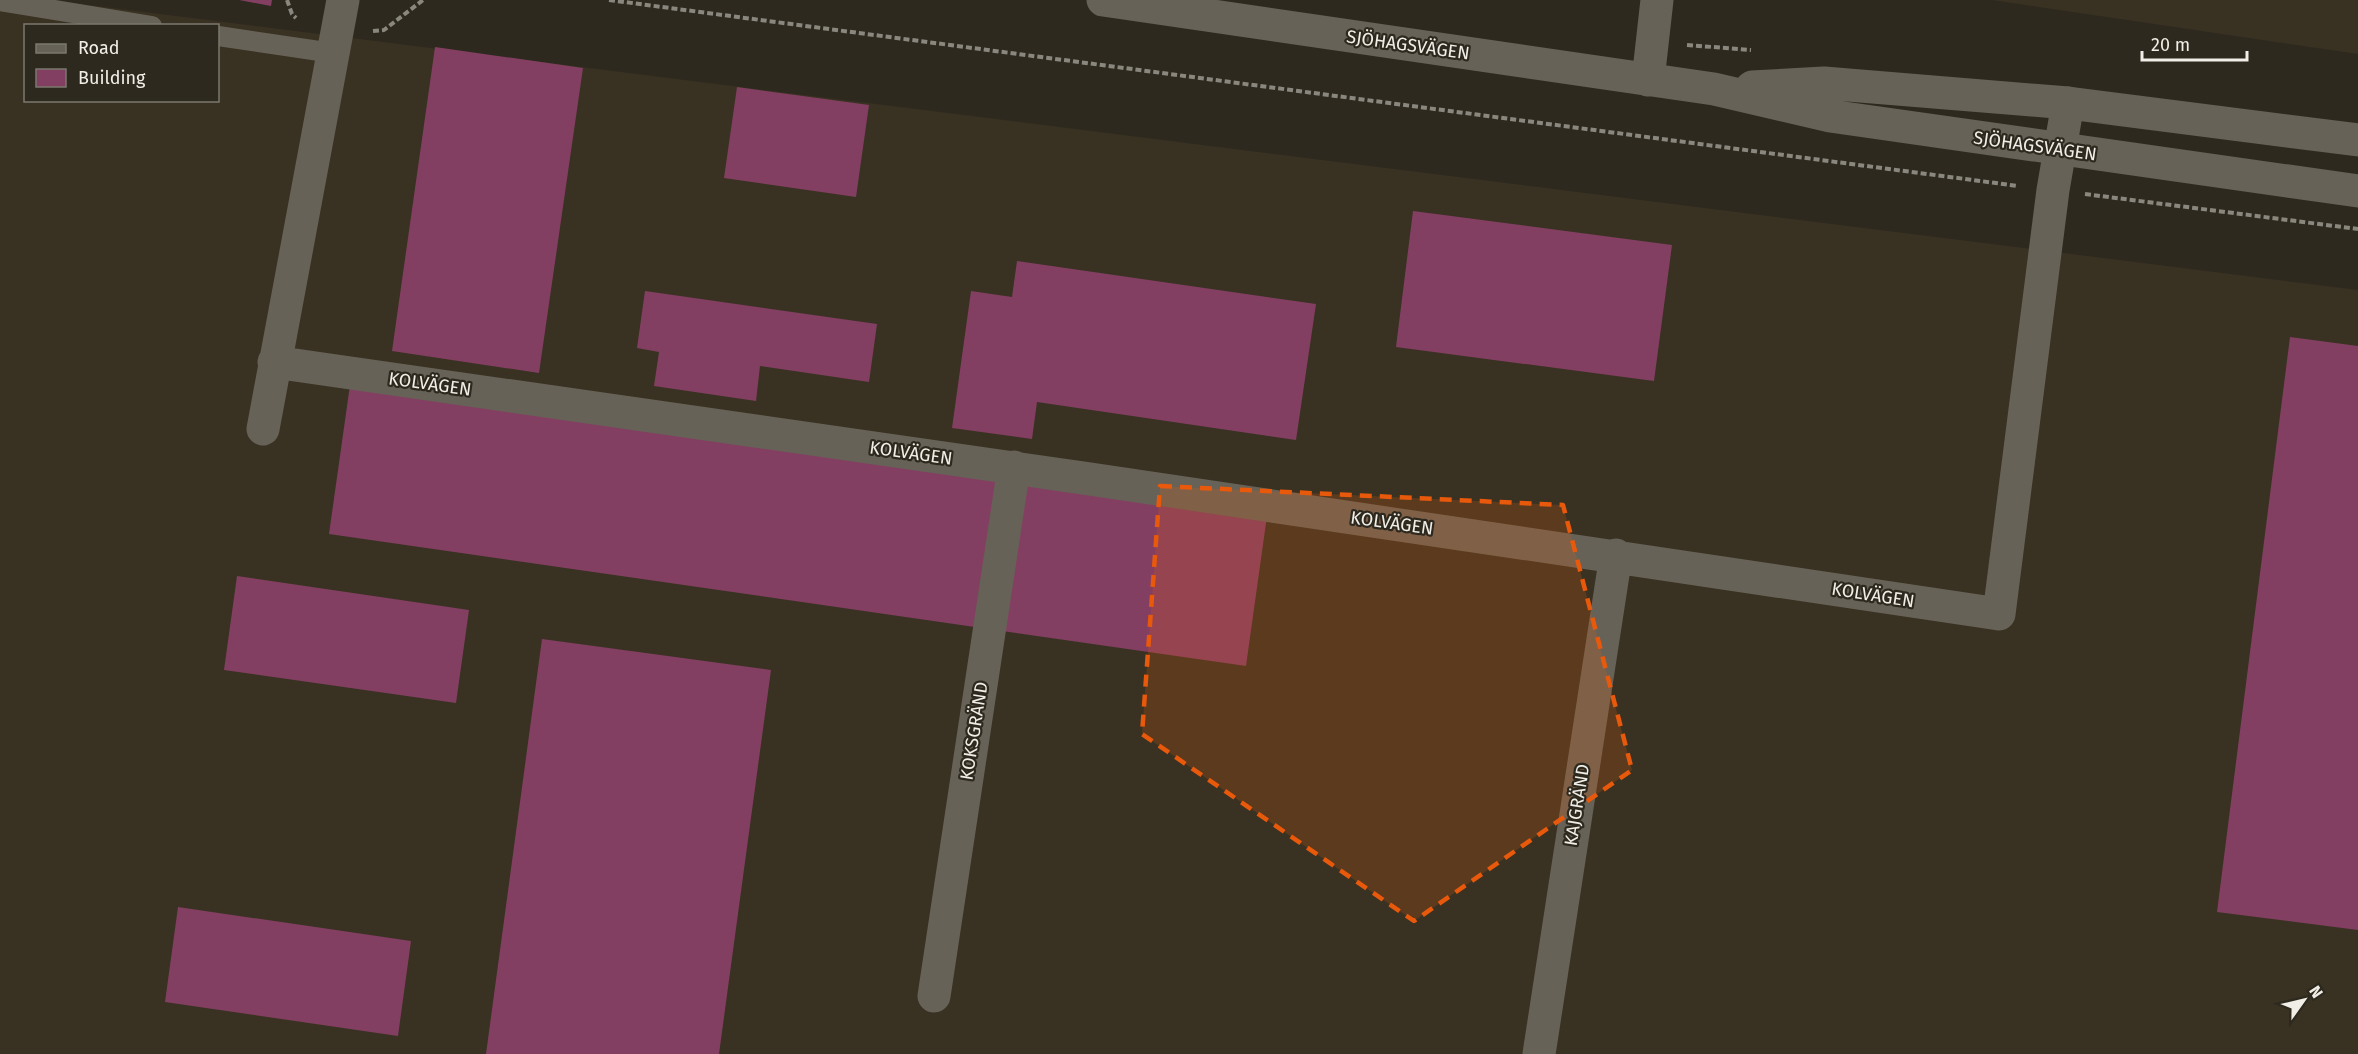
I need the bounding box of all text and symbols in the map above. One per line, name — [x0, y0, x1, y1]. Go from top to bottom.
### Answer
legend — [24, 24, 219, 102]
scale bar — [2142, 24, 2247, 62]
street label: SJÖHAGSVÄGEN — [1345, 25, 1471, 65]
text: 20 m — [2151, 34, 2190, 56]
text: Road — [78, 37, 120, 59]
text: Building — [78, 67, 146, 89]
street label: SJÖHAGSVÄGEN — [1972, 126, 2098, 166]
street label: KOLVÄGEN — [387, 367, 473, 401]
street label: KOLVÄGEN — [868, 436, 954, 470]
street label: KOLVÄGEN — [1349, 506, 1435, 540]
street label: KOLVÄGEN — [1830, 578, 1916, 612]
street label: KOKSGRÄND — [955, 680, 993, 782]
street label: KAJGRÄND — [1560, 762, 1594, 848]
north arrow — [2274, 970, 2334, 1030]
text: N — [2305, 982, 2327, 1002]

